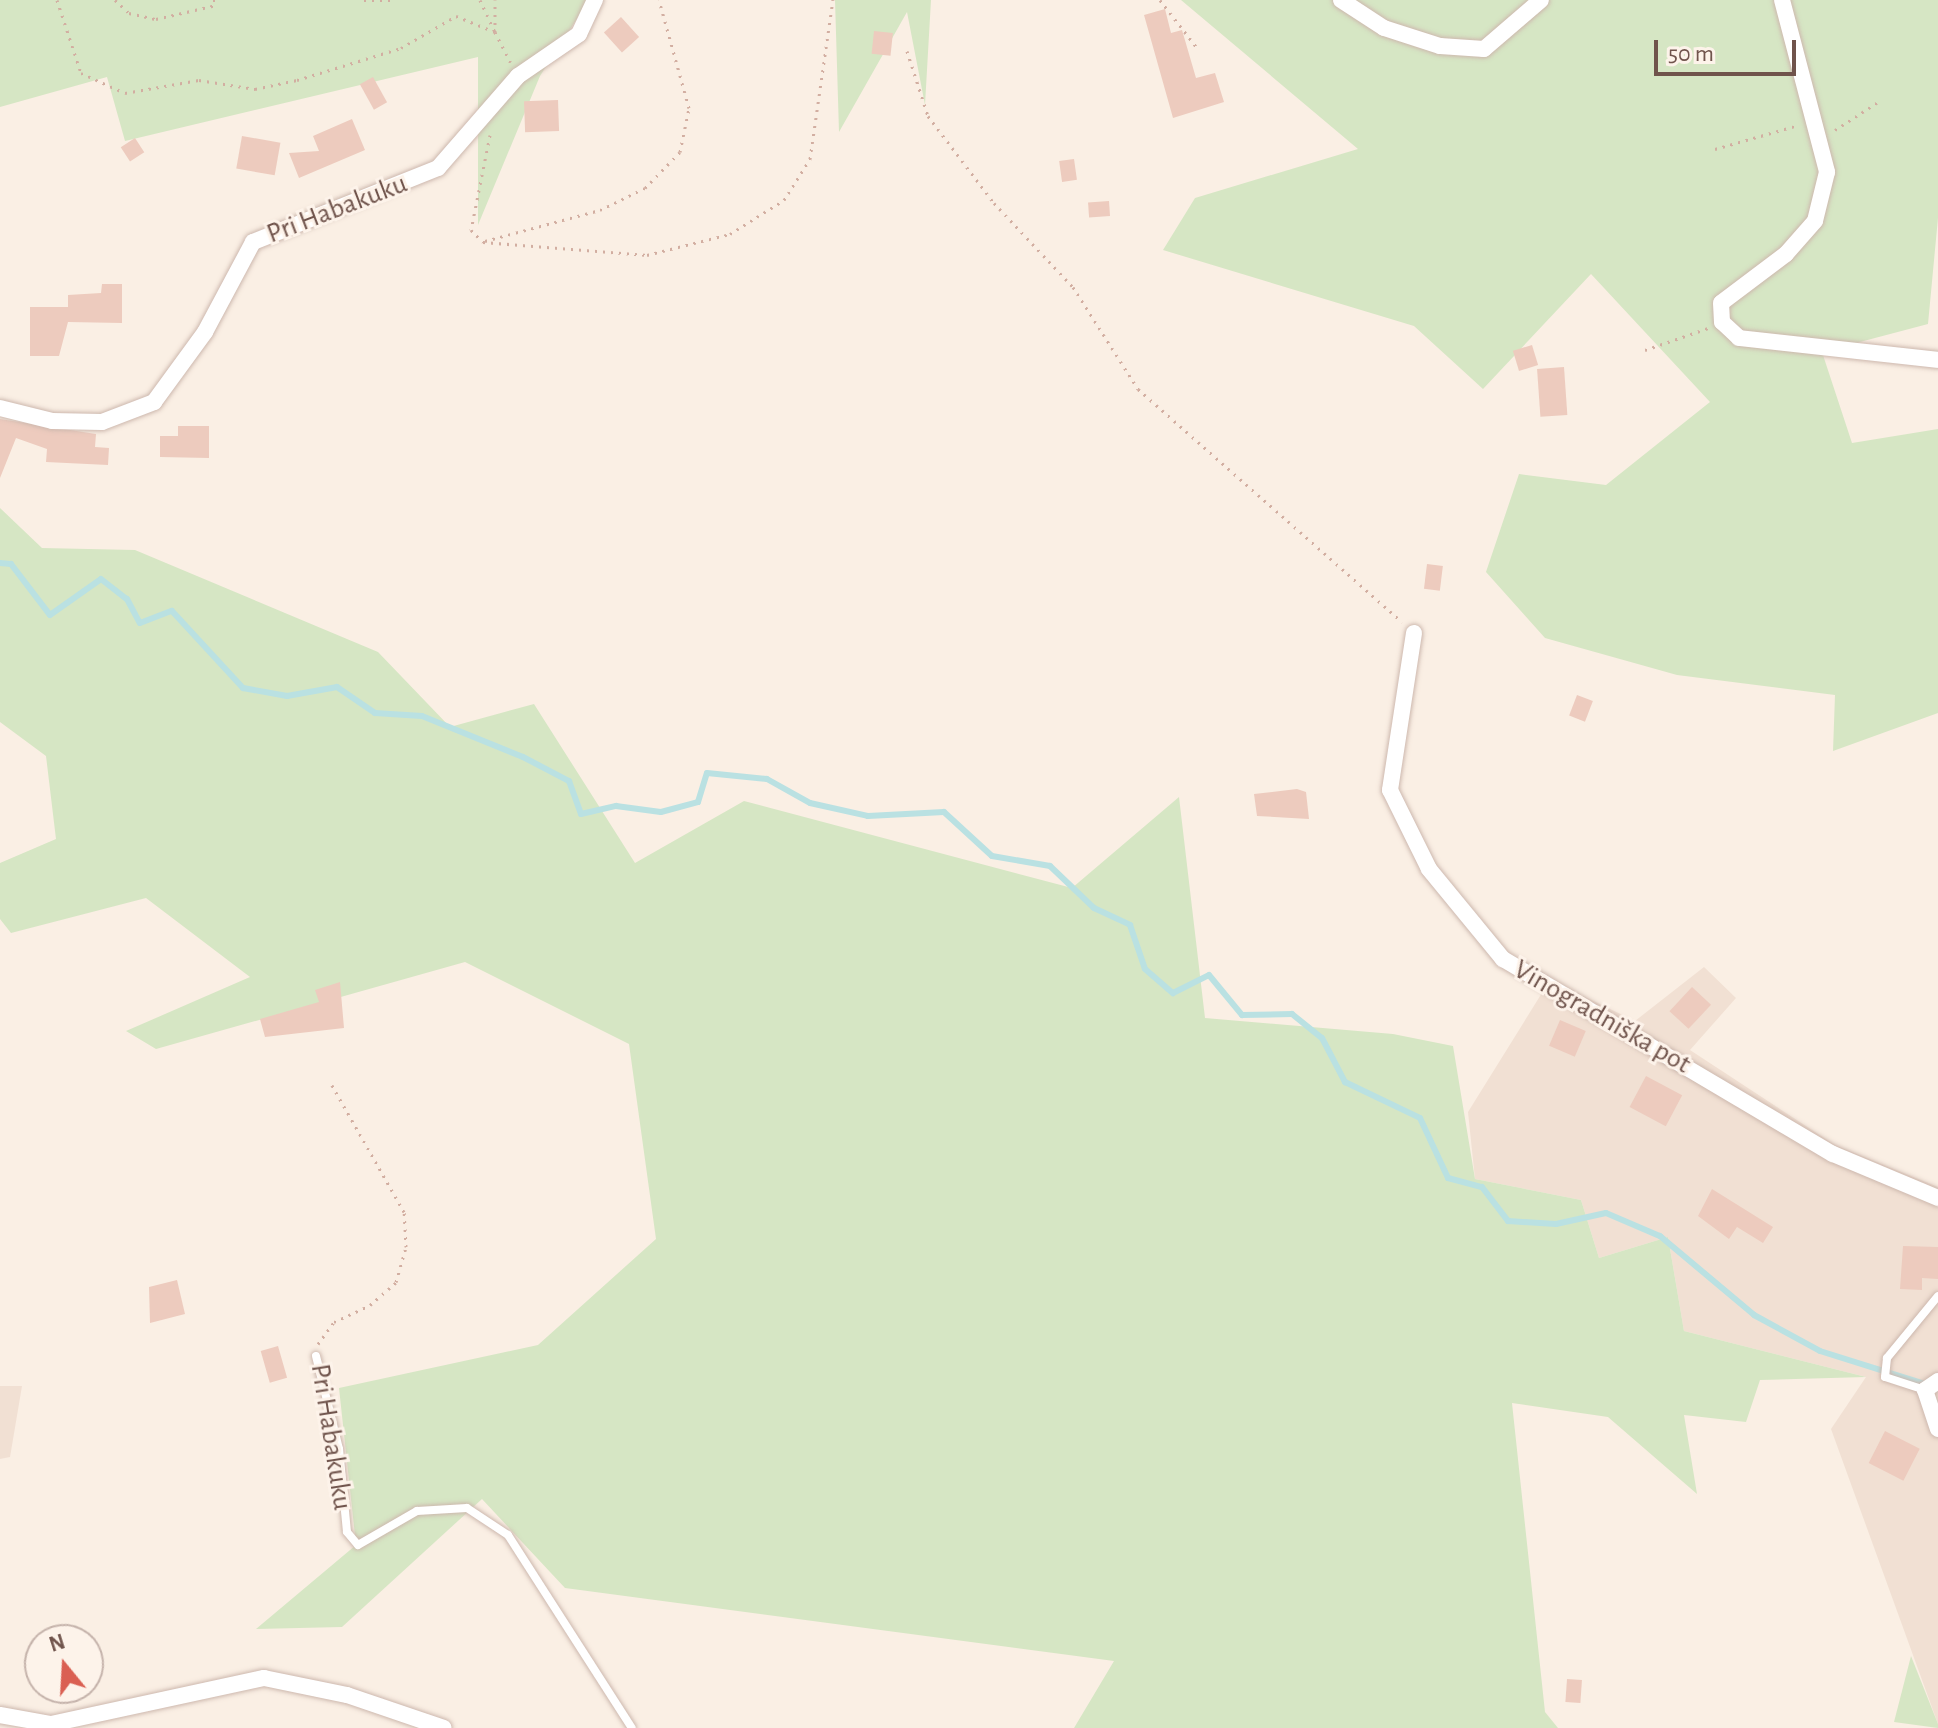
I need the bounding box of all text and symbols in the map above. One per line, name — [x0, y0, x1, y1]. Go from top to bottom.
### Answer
scale bar — [1658, 24, 1800, 74]
text: 50 m — [1668, 42, 1714, 66]
street label: Pri Habakuku — [262, 167, 412, 251]
street label: Vinogradniška pot — [1507, 953, 1697, 1081]
street label: Pri Habakuku — [303, 1362, 359, 1512]
north arrow — [24, 1624, 104, 1704]
text: N — [47, 1630, 68, 1656]

